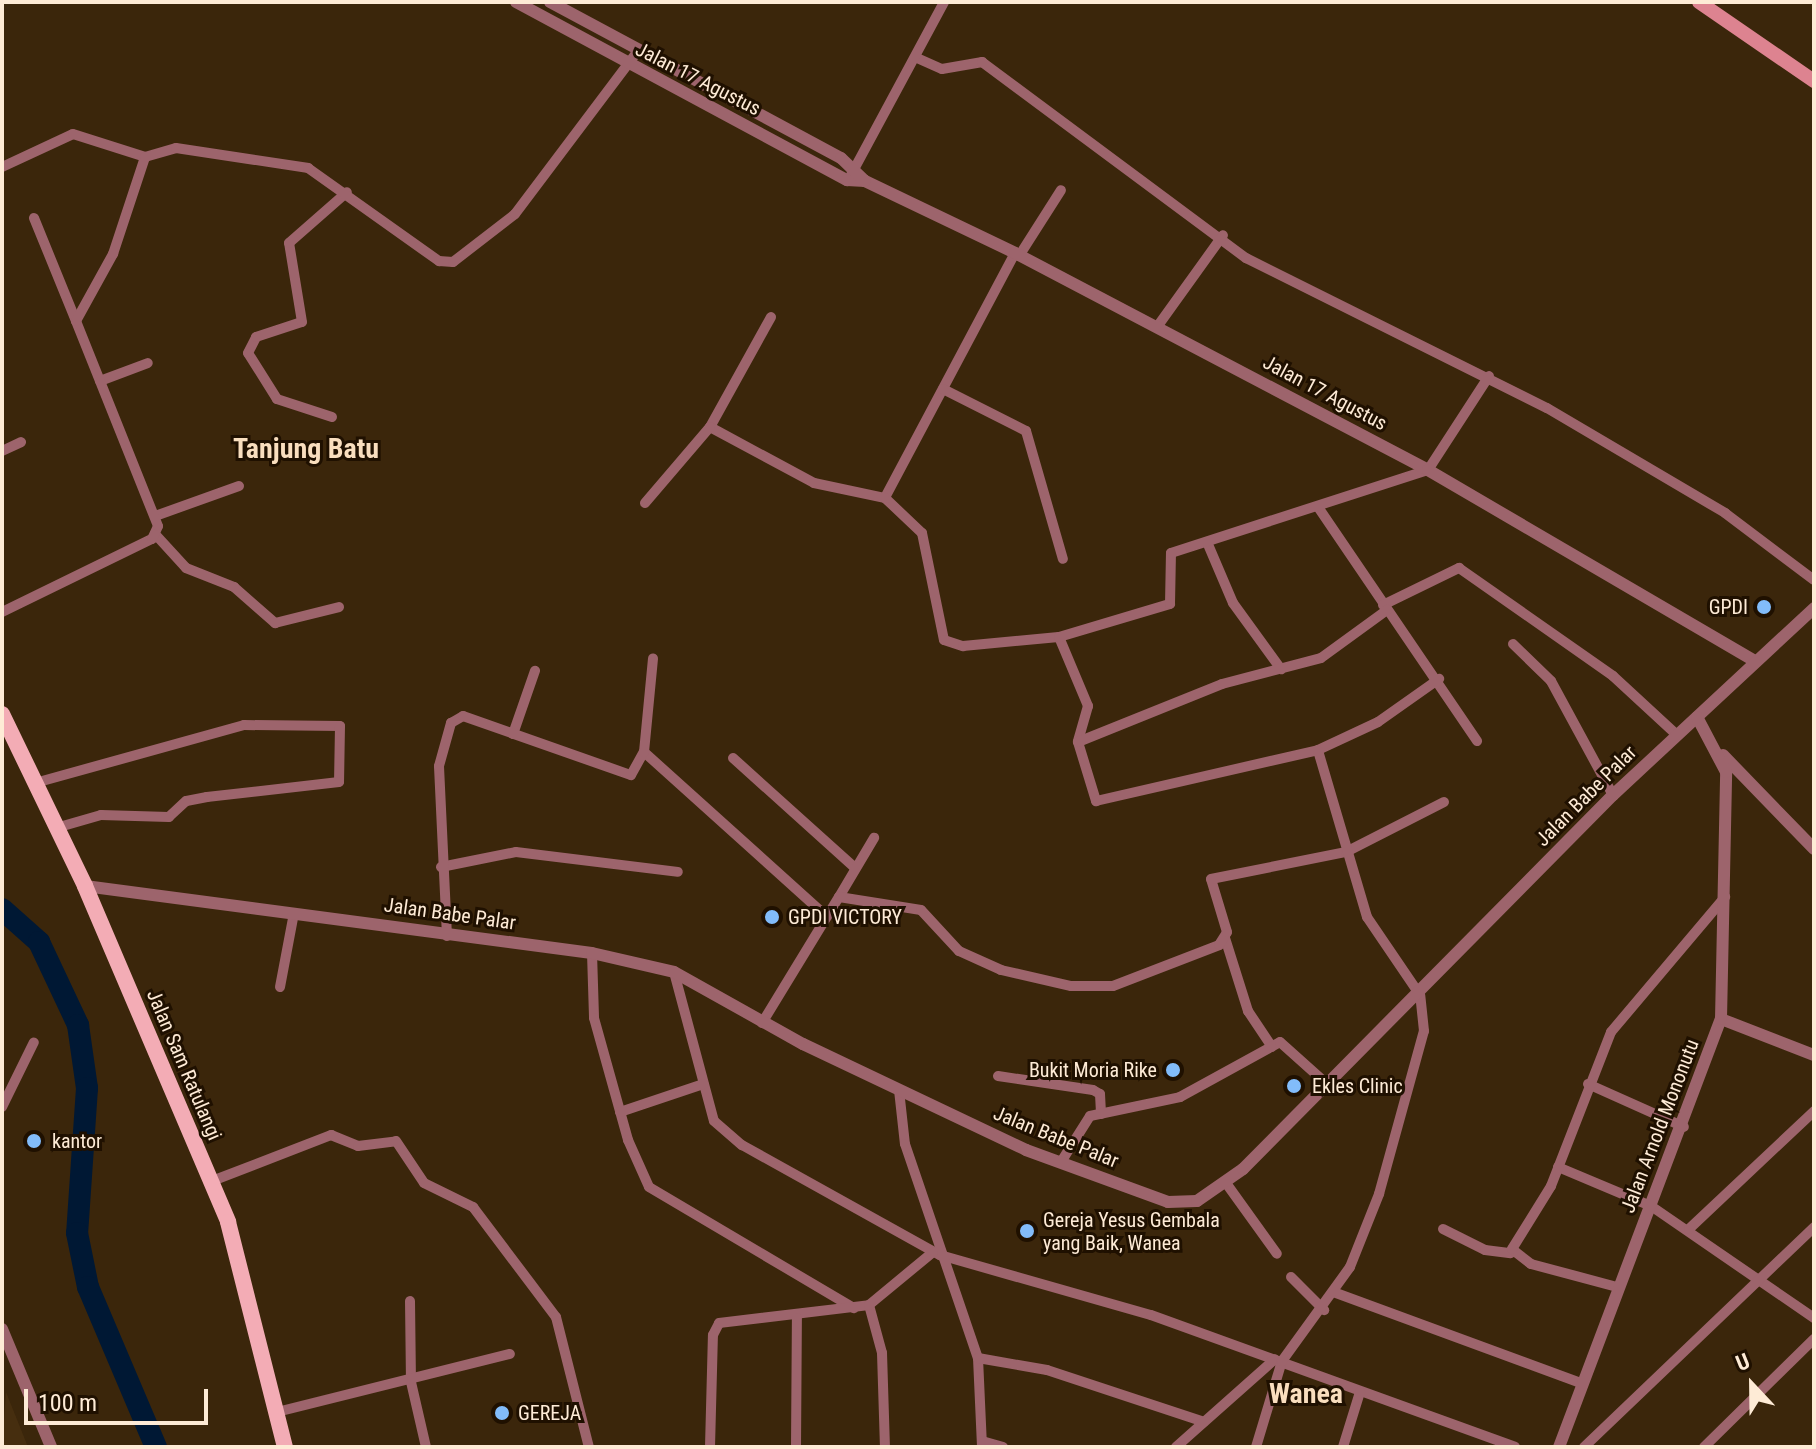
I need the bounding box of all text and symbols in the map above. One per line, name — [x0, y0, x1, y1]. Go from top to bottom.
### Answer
street label: Jalan 17 Agustus — [632, 37, 764, 121]
street label: Jalan 17 Agustus — [1259, 350, 1391, 436]
district label: Tanjung Batu — [233, 432, 379, 466]
place label: GPDI — [1709, 595, 1748, 619]
marker: GPDI — [1755, 598, 1773, 616]
street label: Jalan Babe Palar — [1531, 741, 1641, 851]
street label: Jalan Babe Palar — [383, 893, 517, 935]
place label: GPDI VICTORY — [788, 905, 902, 929]
marker: GPDI VICTORY — [763, 908, 781, 926]
street label: Jalan Sam Ratulangi — [141, 986, 227, 1144]
street label: Jalan Arnold Mononutu — [1616, 1036, 1704, 1216]
place label: Bukit Moria Rike — [1029, 1058, 1157, 1082]
marker: Bukit Moria Rike — [1164, 1061, 1182, 1079]
place label: Ekles Clinic — [1312, 1074, 1403, 1098]
marker: Ekles Clinic — [1283, 1075, 1305, 1097]
street label: Jalan Babe Palar — [990, 1101, 1122, 1173]
place label: kantor — [52, 1129, 102, 1153]
marker: kantor — [23, 1130, 45, 1152]
place label: Gereja Yesus Gembala yang Baik, Wanea — [1043, 1208, 1220, 1255]
marker: Gereja Yesus Gembala yang Baik, Wanea — [1018, 1222, 1036, 1240]
north arrow — [1712, 1345, 1792, 1425]
text: U — [1732, 1348, 1753, 1376]
scale bar — [28, 1373, 212, 1423]
district label: Wanea — [1269, 1377, 1343, 1411]
text: 100 m — [38, 1389, 97, 1417]
place label: GEREJA — [518, 1401, 581, 1425]
marker: GEREJA — [493, 1404, 511, 1422]

